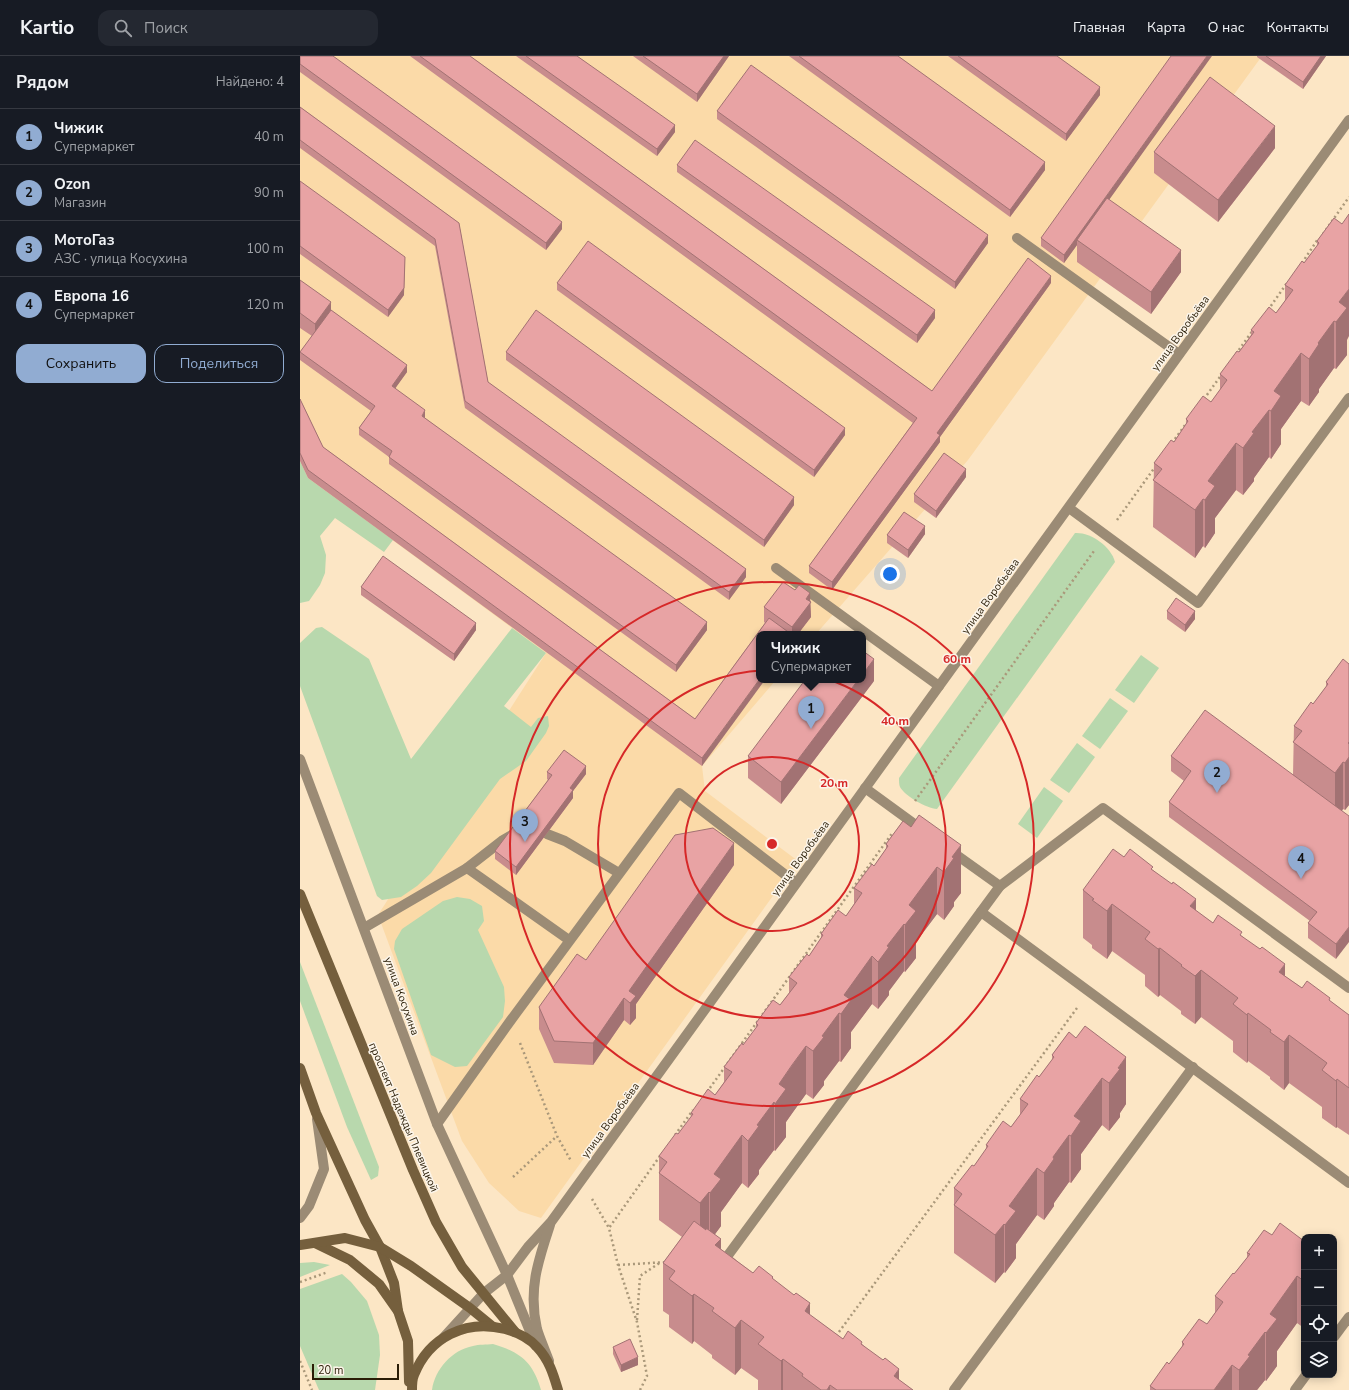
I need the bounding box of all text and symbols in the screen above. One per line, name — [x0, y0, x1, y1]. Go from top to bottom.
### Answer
search box — [98, 10, 378, 46]
text: Kartio — [20, 15, 74, 41]
icon: search — [112, 17, 134, 39]
text: Поиск — [144, 18, 188, 38]
text: Главная — [1073, 18, 1125, 37]
text: Карта — [1147, 18, 1186, 37]
text: О нас — [1208, 18, 1244, 37]
text: Контакты — [1266, 18, 1329, 37]
text: Рядом — [16, 71, 69, 94]
text: Найдено: 4 — [216, 73, 284, 91]
text: Чижик — [54, 118, 103, 138]
text: 1 — [25, 128, 33, 146]
text: 40 m — [254, 128, 284, 146]
text: Супермаркет — [54, 138, 135, 156]
text: Ozon — [54, 174, 90, 194]
text: 2 — [25, 184, 33, 202]
text: 90 m — [254, 184, 284, 202]
text: Магазин — [54, 194, 106, 212]
text: МотоГаз — [54, 230, 115, 250]
text: 3 — [25, 240, 33, 258]
text: 100 m — [246, 240, 284, 258]
text: АЗС · улица Косухина — [54, 250, 187, 268]
text: Европа 16 — [54, 286, 129, 306]
street label: улица Воробьёва — [1148, 292, 1213, 374]
text: 4 — [25, 296, 33, 314]
text: 120 m — [246, 296, 284, 314]
text: Супермаркет — [54, 306, 135, 324]
button: Сохранить — [16, 344, 146, 383]
button: Поделиться — [154, 344, 284, 383]
street label: улица Воробьёва — [958, 555, 1023, 637]
your location — [880, 564, 900, 584]
popup — [756, 631, 866, 683]
text: Чижик — [771, 638, 820, 658]
text: 60 m — [943, 651, 971, 667]
text: Супермаркет — [771, 658, 851, 676]
pin: 1 — [798, 696, 824, 729]
text: 40 m — [881, 713, 909, 729]
pin: 2 — [1204, 760, 1230, 793]
text: 20 m — [820, 775, 848, 791]
pin: 3 — [512, 809, 538, 842]
street label: улица Воробьёва — [768, 817, 833, 899]
centre of rings — [765, 837, 779, 851]
pin: 4 — [1288, 846, 1314, 879]
street label: улица Косухина — [380, 955, 423, 1037]
street label: проспект Надежды Плевицкой — [365, 1040, 442, 1194]
street label: улица Воробьёва — [578, 1079, 643, 1161]
map controls — [1301, 1234, 1337, 1378]
button: + — [1301, 1234, 1337, 1270]
button: − — [1301, 1270, 1337, 1306]
button: locate — [1301, 1306, 1337, 1342]
button: layers — [1301, 1342, 1337, 1378]
scale bar — [312, 1362, 399, 1381]
text: 20 m — [318, 1363, 343, 1378]

